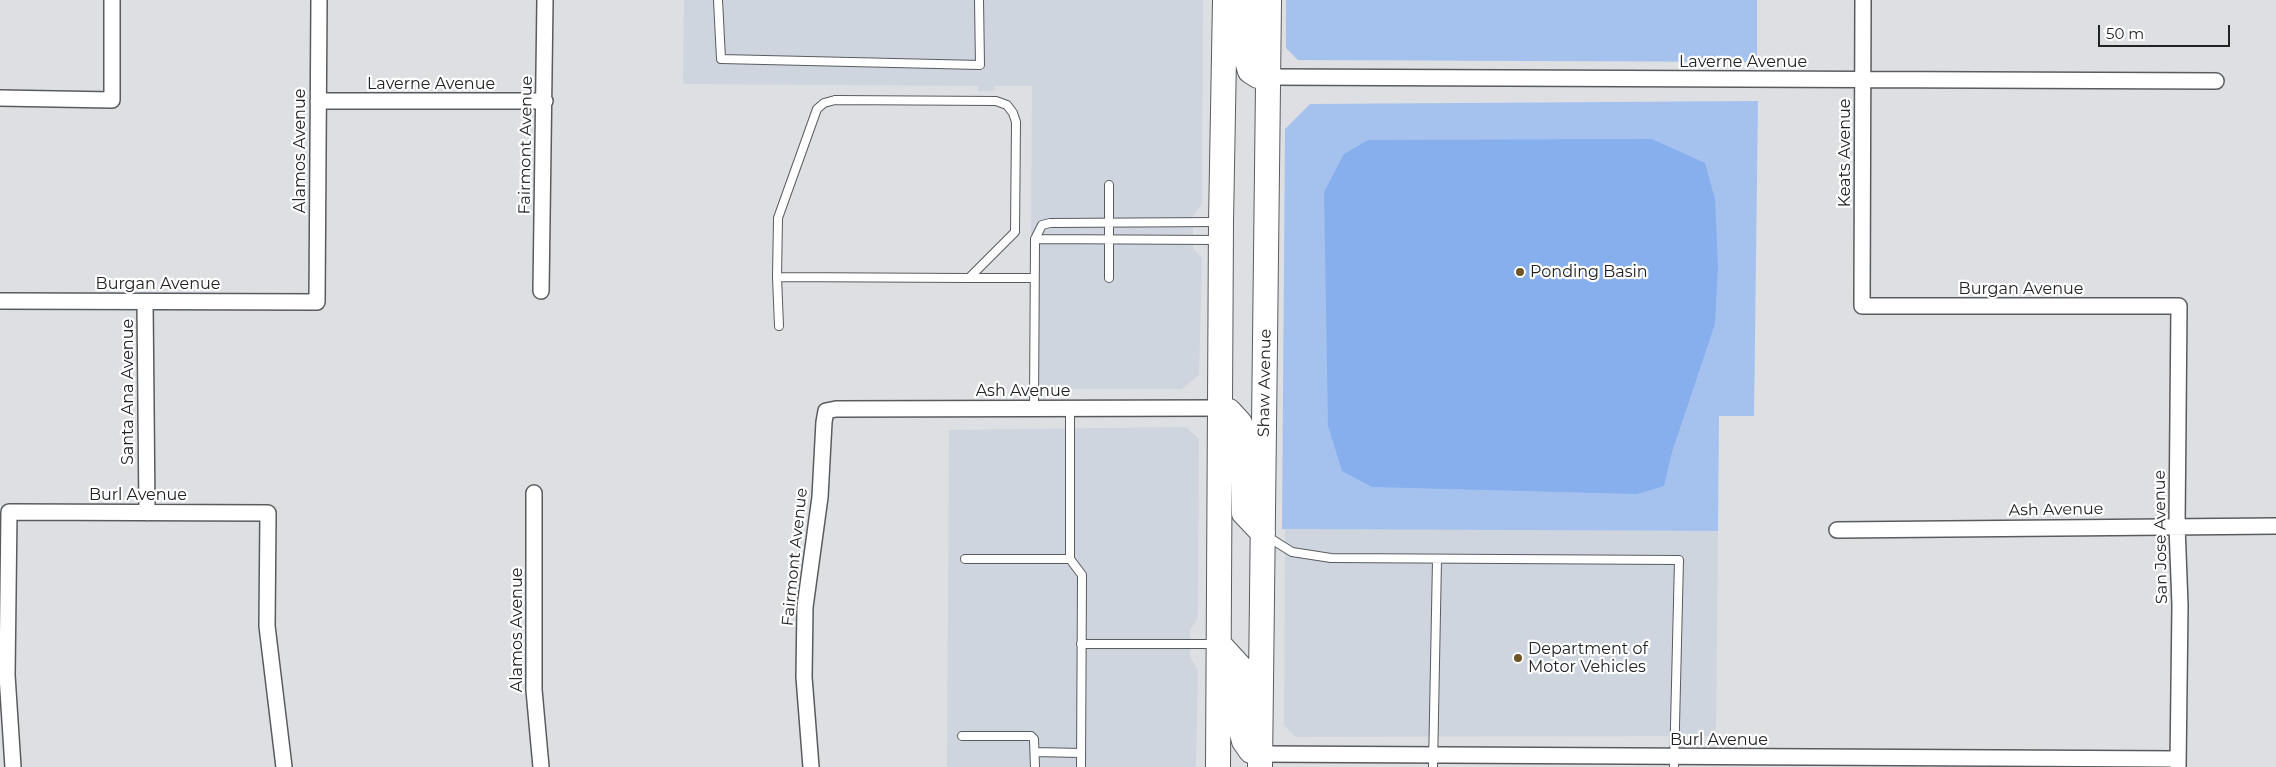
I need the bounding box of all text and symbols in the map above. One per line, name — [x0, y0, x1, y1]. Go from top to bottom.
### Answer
scale bar — [2101, 15, 2234, 47]
text: 50 m — [2106, 24, 2144, 43]
street label: Laverne Avenue — [1679, 52, 1807, 72]
street label: Laverne Avenue — [367, 74, 495, 94]
street label: Fairmont Avenue — [515, 75, 537, 215]
street label: Alamos Avenue — [290, 89, 310, 213]
street label: Keats Avenue — [1835, 99, 1855, 207]
place label: Ponding Basin — [1530, 262, 1648, 282]
marker: Ponding Basin — [1514, 266, 1526, 278]
street label: Burgan Avenue — [96, 274, 220, 294]
street label: Burgan Avenue — [1959, 279, 2083, 299]
street label: Santa Ana Avenue — [118, 319, 138, 465]
street label: Shaw Avenue — [1254, 329, 1276, 437]
street label: Ash Avenue — [976, 381, 1070, 401]
street label: San Jose Avenue — [2150, 470, 2172, 604]
street label: Burl Avenue — [89, 485, 187, 505]
street label: Fairmont Avenue — [778, 487, 812, 627]
street label: Ash Avenue — [2009, 500, 2103, 520]
street label: Alamos Avenue — [507, 568, 527, 692]
place label: Department of Motor Vehicles — [1528, 639, 1648, 677]
marker: Department of Motor Vehicles — [1512, 652, 1524, 664]
street label: Burl Avenue — [1670, 730, 1768, 750]

